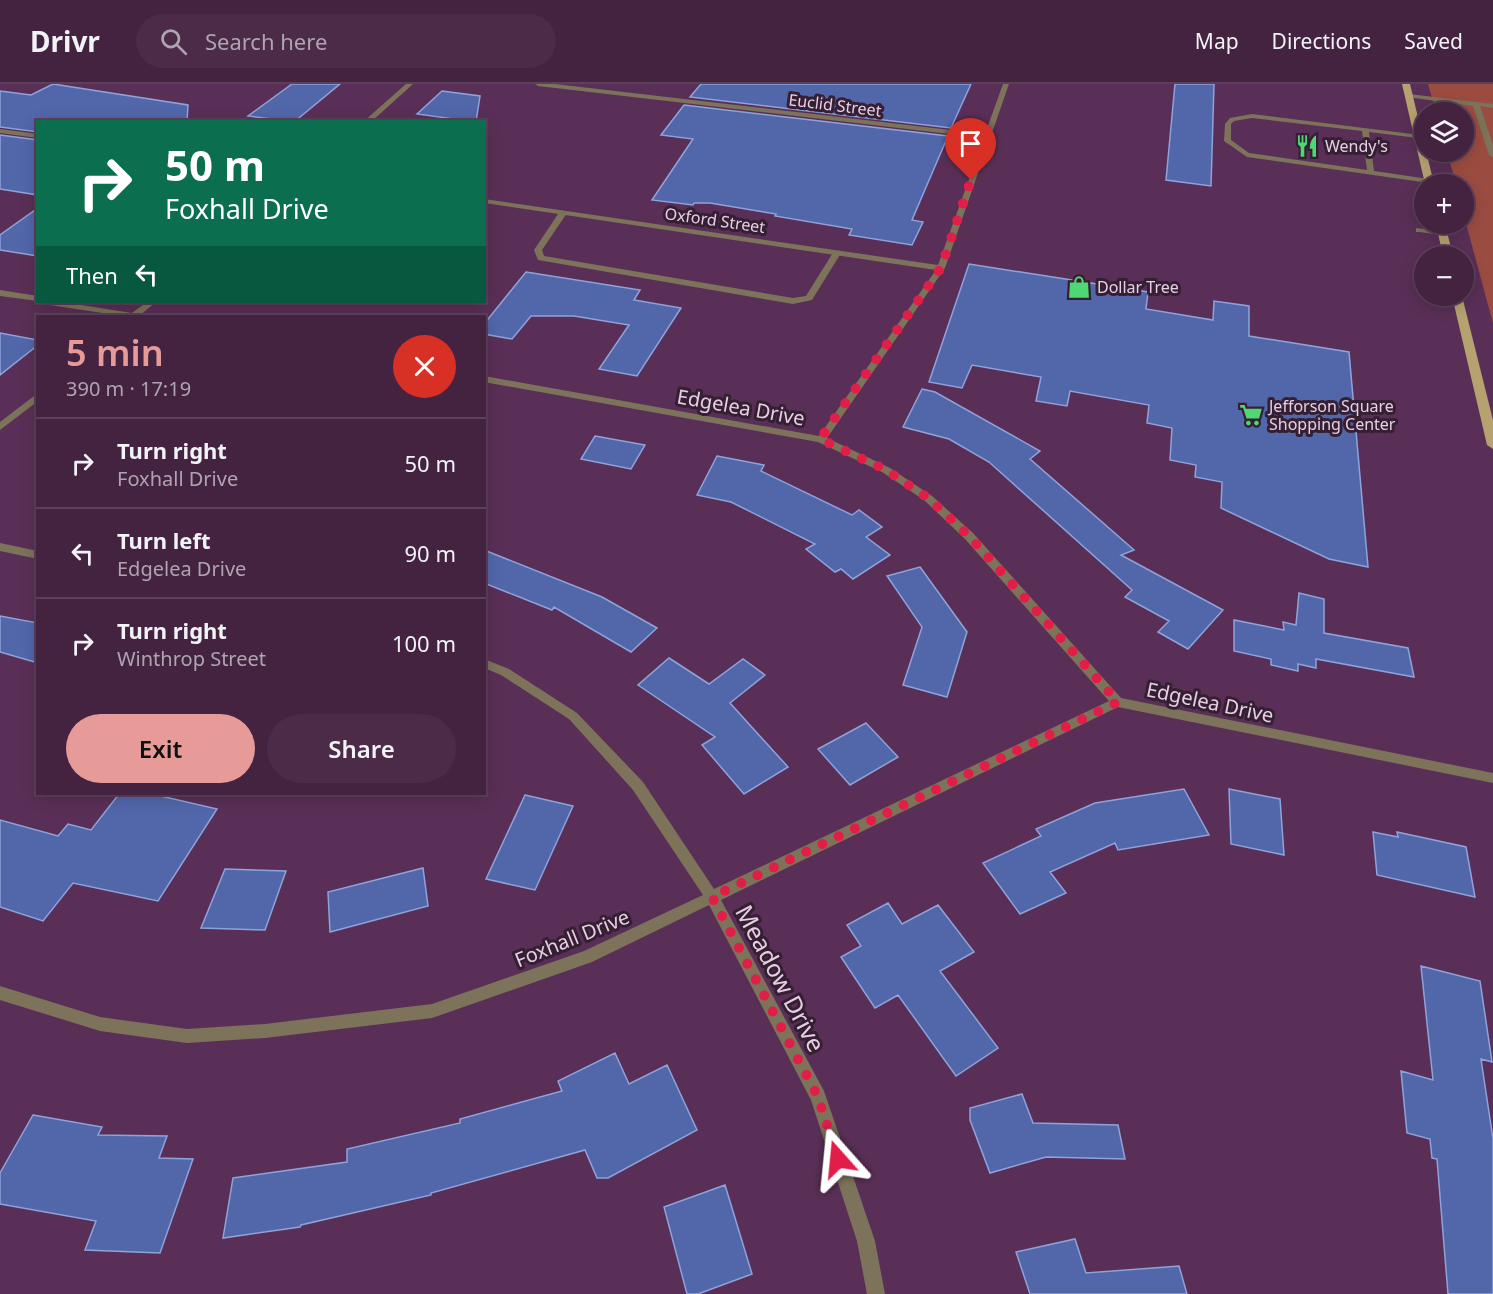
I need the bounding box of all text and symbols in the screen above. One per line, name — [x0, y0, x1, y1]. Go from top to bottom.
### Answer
search box — [136, 14, 556, 68]
text: Drivr — [30, 22, 100, 60]
icon: search — [157, 25, 190, 58]
text: Search here — [205, 26, 327, 56]
text: Map — [1195, 27, 1239, 55]
text: Directions — [1272, 27, 1371, 55]
text: Saved — [1404, 27, 1463, 55]
street label: Euclid Street — [787, 88, 883, 122]
map controls — [1414, 102, 1474, 306]
button: layers — [1414, 102, 1474, 162]
pin — [945, 118, 996, 180]
icon: arrive — [954, 127, 987, 160]
restaurant icon: Wendy's — [1294, 133, 1320, 159]
place label: Wendy's — [1325, 135, 1388, 157]
text: 50 m — [165, 136, 265, 193]
icon: right — [66, 144, 144, 222]
button: + — [1414, 174, 1474, 234]
text: Foxhall Drive — [165, 190, 329, 227]
street label: Oxford Street — [663, 202, 767, 238]
button: − — [1414, 246, 1474, 306]
icon: left — [130, 258, 163, 291]
text: Then — [66, 260, 118, 290]
shop icon: Dollar Tree — [1066, 274, 1092, 300]
place label: Dollar Tree — [1097, 276, 1179, 298]
text: 5 min — [66, 328, 164, 377]
button: close — [393, 335, 456, 398]
text: 390 m · 17:19 — [66, 375, 191, 402]
street label: Edgelea Drive — [675, 382, 807, 432]
place label: Jefforson Square Shopping Center — [1267, 395, 1396, 435]
supermarket icon: Jefforson Square Shopping Center — [1238, 402, 1264, 428]
text: Turn right — [117, 435, 227, 465]
icon: right — [66, 447, 99, 480]
text: 50 m — [405, 448, 456, 478]
text: Foxhall Drive — [117, 465, 238, 492]
text: Turn left — [117, 525, 211, 555]
icon: left — [66, 537, 99, 570]
text: 90 m — [405, 538, 456, 568]
text: Edgelea Drive — [117, 555, 246, 582]
text: Turn right — [117, 615, 227, 645]
icon: right — [66, 627, 99, 660]
text: 100 m — [392, 628, 456, 658]
text: Winthrop Street — [117, 645, 266, 672]
street label: Edgelea Drive — [1144, 675, 1276, 729]
button: Exit — [66, 714, 255, 783]
button: Share — [267, 714, 456, 783]
street label: Meadow Drive — [728, 899, 834, 1057]
street label: Foxhall Drive — [511, 903, 633, 973]
position arrow — [806, 1127, 870, 1191]

